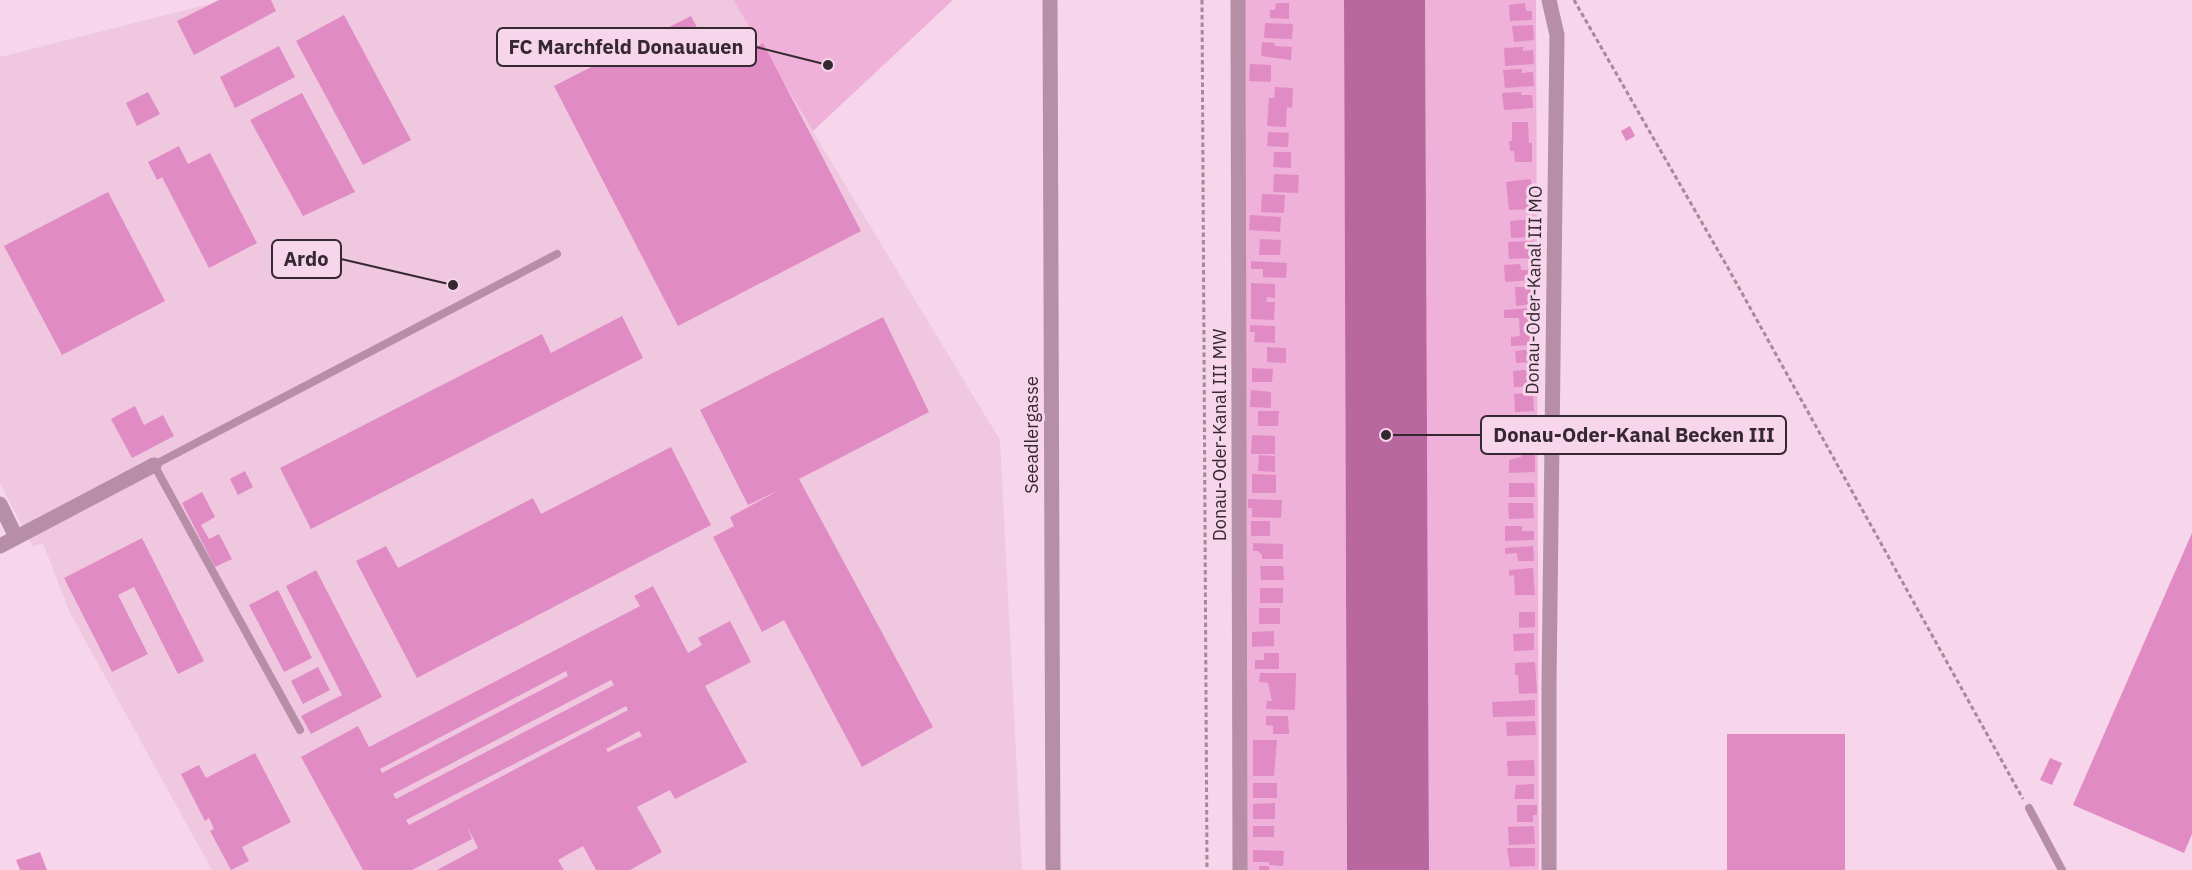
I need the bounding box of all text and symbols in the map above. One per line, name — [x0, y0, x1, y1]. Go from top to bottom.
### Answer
callout: FC Marchfeld Donauauen — [497, 28, 756, 66]
text: FC Marchfeld Donauauen — [508, 33, 744, 60]
street label: Donau-Oder-Kanal III MO — [1520, 185, 1547, 395]
callout: Ardo — [272, 240, 341, 278]
text: Ardo — [283, 245, 329, 272]
street label: Donau-Oder-Kanal III MW — [1208, 329, 1231, 541]
street label: Seeadlergasse — [1020, 376, 1043, 494]
callout: Donau-Oder-Kanal Becken III — [1481, 416, 1786, 454]
text: Donau-Oder-Kanal Becken III — [1493, 421, 1775, 448]

